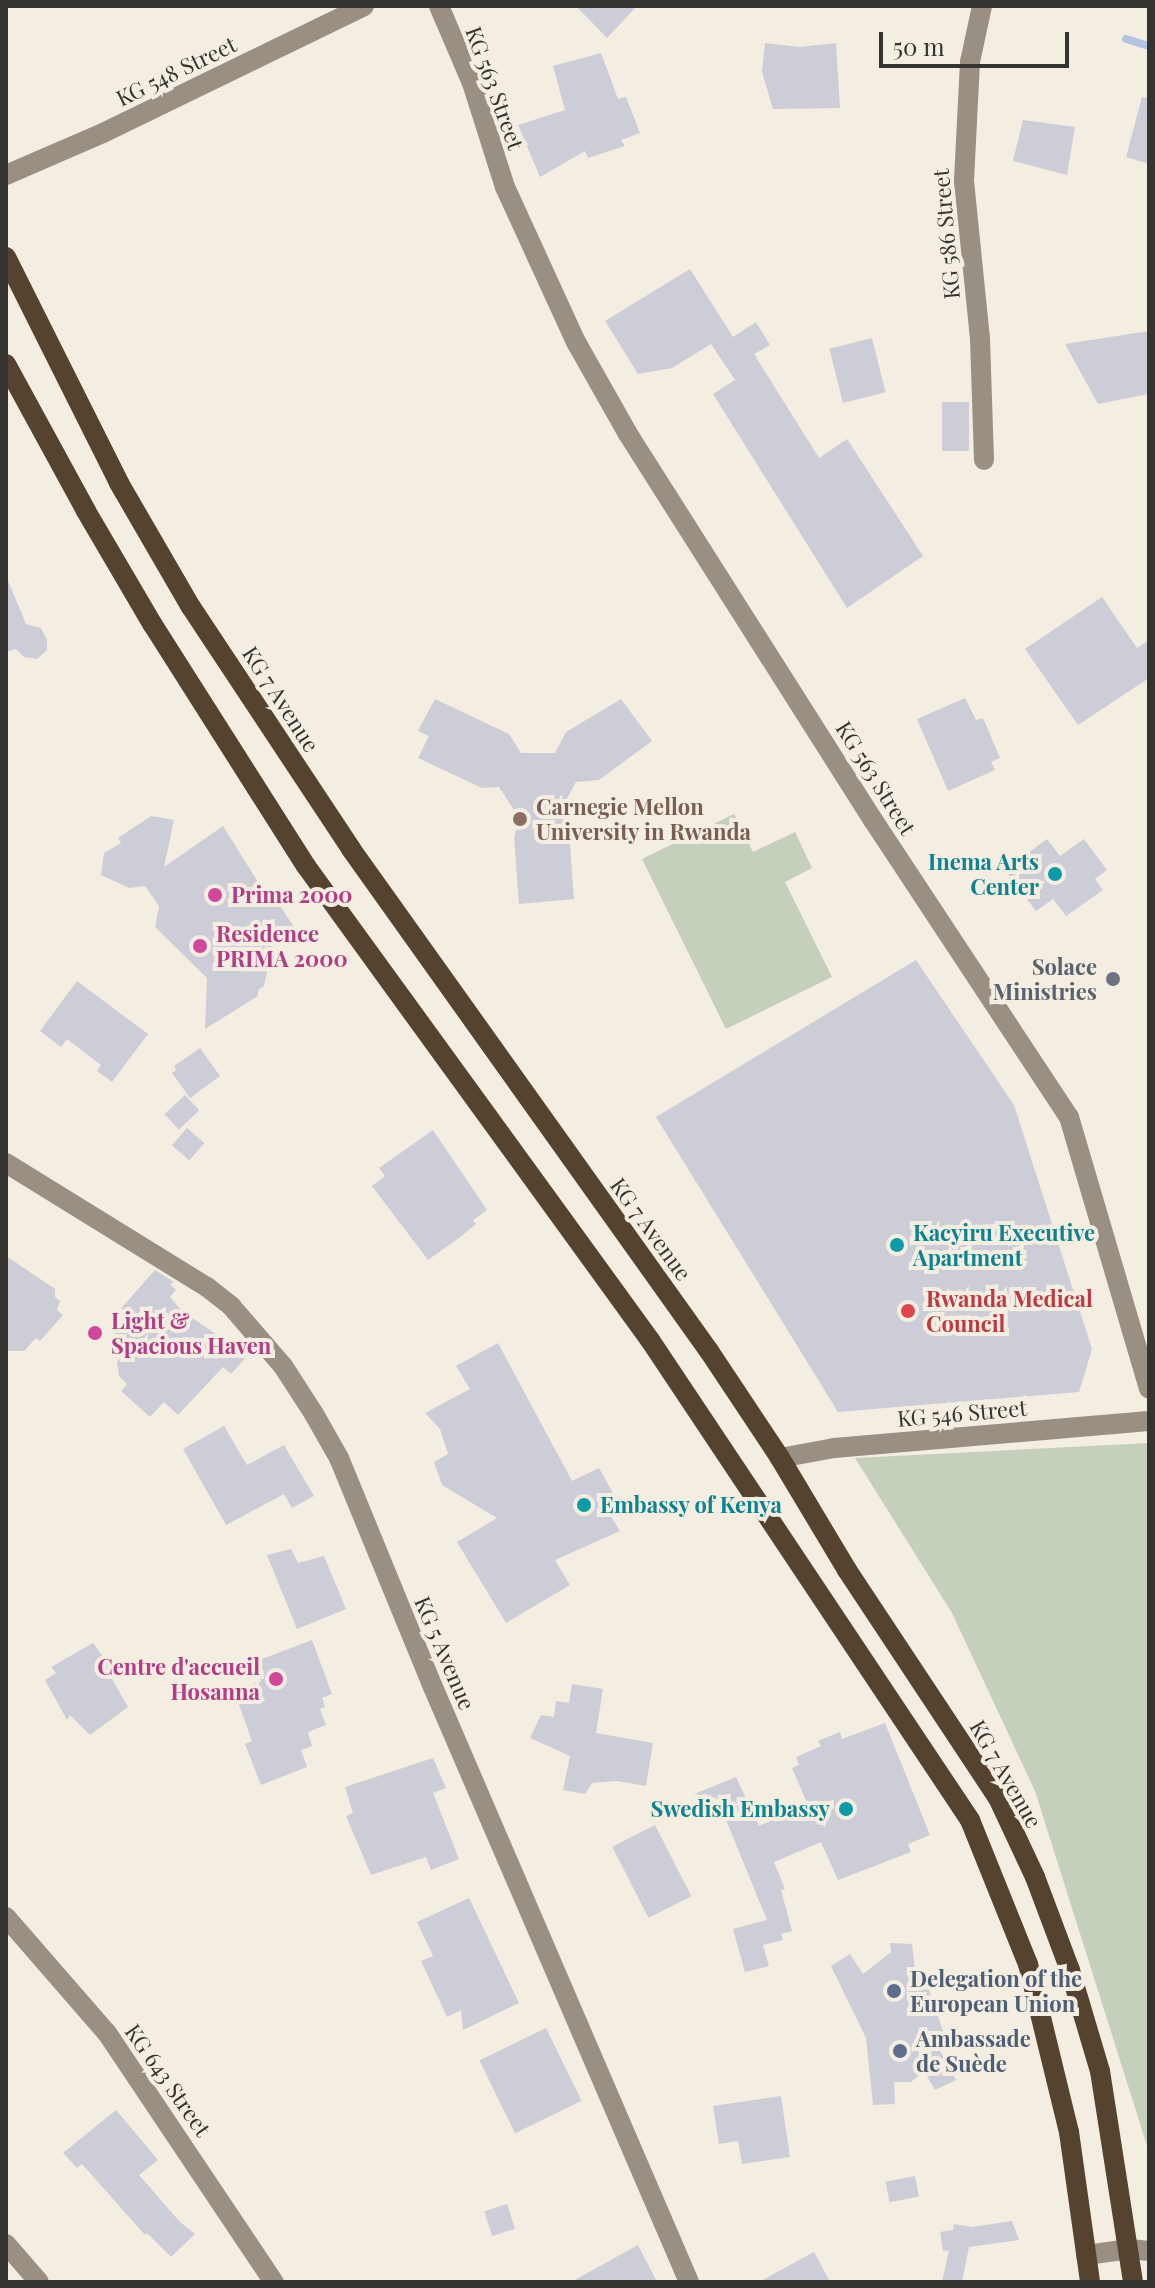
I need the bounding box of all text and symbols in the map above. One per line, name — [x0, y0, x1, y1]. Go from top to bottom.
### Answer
scale bar — [883, 16, 1073, 66]
street label: KG 563 Street — [460, 23, 530, 153]
text: 50 m — [893, 30, 945, 62]
street label: KG 548 Street — [112, 31, 240, 111]
street label: KG 586 Street — [927, 168, 965, 300]
street label: KG 7 Avenue — [237, 641, 325, 757]
street label: KG 563 Street — [831, 716, 921, 840]
place label: Carnegie Mellon University in Rwanda — [536, 793, 752, 844]
marker: Carnegie Mellon University in Rwanda — [511, 810, 529, 828]
place label: Inema Arts Center — [927, 848, 1039, 900]
marker: Inema Arts Center — [1046, 865, 1064, 883]
place label: Prima 2000 — [231, 882, 353, 908]
marker: Prima 2000 — [206, 886, 224, 904]
place label: Residence PRIMA 2000 — [216, 920, 348, 972]
marker: Residence PRIMA 2000 — [191, 937, 209, 955]
place label: Solace Ministries — [993, 953, 1097, 1004]
marker: Solace Ministries — [1104, 970, 1122, 988]
street label: KG 7 Avenue — [605, 1172, 697, 1286]
place label: Kacyiru Executive Apartment — [913, 1219, 1095, 1270]
marker: Kacyiru Executive Apartment — [888, 1236, 906, 1254]
place label: Rwanda Medical Council — [926, 1285, 1093, 1336]
marker: Rwanda Medical Council — [897, 1300, 919, 1322]
place label: Light & Spacious Haven — [111, 1307, 271, 1358]
marker: Light & Spacious Haven — [86, 1324, 104, 1342]
street label: KG 546 Street — [896, 1394, 1028, 1432]
place label: Embassy of Kenya — [600, 1492, 782, 1518]
marker: Embassy of Kenya — [575, 1496, 593, 1514]
street label: KG 5 Avenue — [409, 1592, 481, 1714]
place label: Centre d'accueil Hosanna — [97, 1653, 260, 1704]
marker: Centre d'accueil Hosanna — [267, 1670, 285, 1688]
street label: KG 7 Avenue — [964, 1715, 1048, 1833]
place label: Swedish Embassy — [651, 1796, 830, 1822]
marker: Swedish Embassy — [837, 1800, 855, 1818]
place label: Delegation of the European Union — [910, 1965, 1082, 2016]
marker: Delegation of the European Union — [885, 1982, 903, 2000]
street label: KG 643 Street — [120, 2019, 216, 2141]
place label: Ambassade de Suède — [916, 2025, 1031, 2076]
marker: Ambassade de Suède — [891, 2042, 909, 2060]

